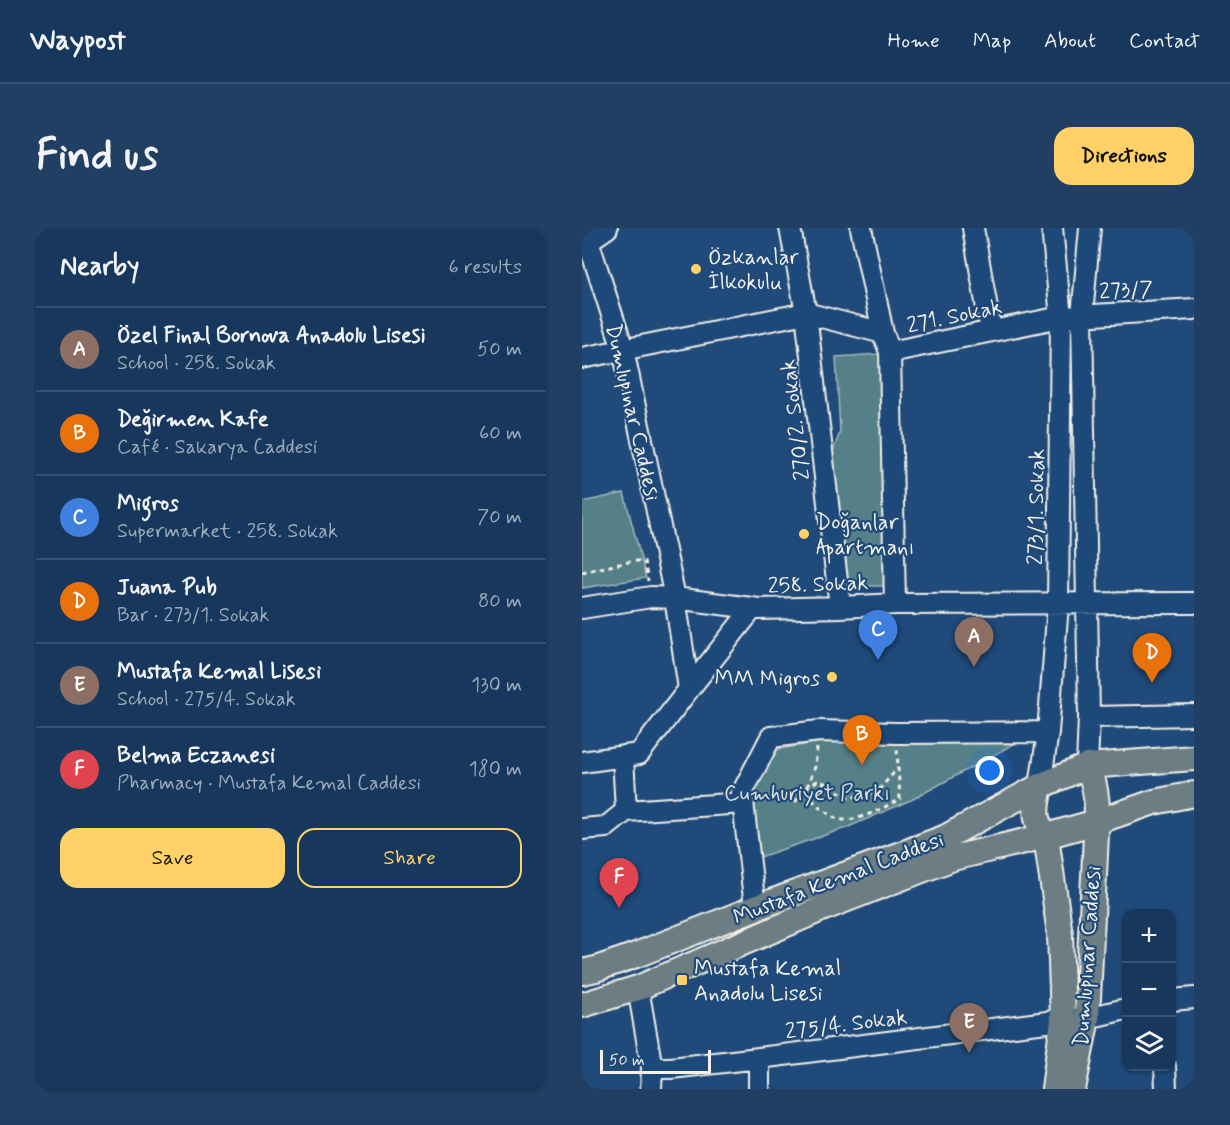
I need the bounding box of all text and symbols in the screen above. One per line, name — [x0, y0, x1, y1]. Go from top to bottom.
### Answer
text: Waypost — [30, 23, 126, 60]
text: Home — [888, 27, 940, 55]
text: Map — [973, 27, 1011, 55]
text: About — [1044, 27, 1096, 55]
text: Contact — [1129, 27, 1200, 55]
button: Directions — [1054, 127, 1194, 185]
text: Find us — [36, 129, 158, 184]
place label: Özkanlar İlkokulu — [708, 244, 800, 297]
text: Nearby — [60, 250, 139, 284]
text: 6 results — [449, 254, 522, 281]
marker: Özkanlar İlkokulu — [689, 262, 703, 276]
street label: 273/7 — [1099, 276, 1154, 306]
street label: 271. Sokak — [904, 293, 1005, 341]
street label: Dumlupınar Caddesi — [598, 321, 666, 504]
text: Özel Final Bornova Anadolu Lisesi — [117, 322, 426, 350]
text: A — [73, 336, 86, 363]
text: 50 m — [477, 336, 522, 363]
text: School · 258. Sokak — [117, 350, 276, 377]
street label: 270/2. Sokak — [775, 358, 817, 482]
text: Değirmen Kafe — [117, 406, 269, 434]
text: B — [73, 420, 86, 447]
text: 60 m — [479, 420, 522, 447]
text: Café · Sakarya Caddesi — [117, 434, 317, 461]
street label: 273/1. Sokak — [1022, 449, 1052, 565]
text: Migros — [117, 490, 179, 518]
text: C — [72, 504, 87, 531]
text: 70 m — [477, 504, 522, 531]
place label: Doğanlar Apartmanı — [816, 509, 915, 564]
text: Supermarket · 258. Sokak — [117, 518, 338, 545]
marker: Doğanlar Apartmanı — [797, 527, 811, 541]
street label: 258. Sokak — [767, 569, 869, 601]
text: Juana Pub — [117, 574, 217, 602]
text: D — [73, 588, 86, 615]
text: 80 m — [478, 588, 522, 615]
text: Bar · 273/1. Sokak — [117, 602, 269, 629]
pin: C — [858, 610, 898, 660]
pin: A — [954, 618, 994, 667]
pin: D — [1132, 634, 1172, 683]
text: Mustafa Kemal Lisesi — [117, 658, 321, 686]
place label: MM Migros — [715, 665, 820, 694]
marker: MM Migros — [825, 670, 839, 684]
text: E — [74, 672, 85, 699]
text: 130 m — [471, 672, 522, 699]
text: School · 275/4. Sokak — [117, 686, 296, 713]
pin: B — [842, 716, 882, 765]
text: Belma Eczanesi — [117, 742, 275, 770]
text: F — [74, 756, 85, 783]
text: 180 m — [469, 756, 522, 783]
your location — [975, 756, 1004, 785]
text: Pharmacy · Mustafa Kemal Caddesi — [117, 770, 421, 797]
park label: Cumhuriyet Parkı — [724, 780, 890, 808]
street label: Mustafa Kemal Caddesi — [729, 826, 948, 932]
button: Save — [60, 828, 285, 888]
button: Share — [297, 828, 522, 888]
pin: F — [600, 858, 639, 908]
street label: Dumlupınar Caddesi — [1068, 865, 1108, 1047]
map controls — [1122, 909, 1176, 1071]
button: + — [1122, 909, 1176, 963]
place label: Mustafa Kemal Anadolu Lisesi — [694, 955, 841, 1008]
button: − — [1122, 963, 1176, 1017]
marker: Mustafa Kemal Anadolu Lisesi — [675, 973, 689, 987]
street label: 275/4. Sokak — [784, 1004, 909, 1046]
pin: E — [950, 1004, 988, 1053]
button: layers — [1122, 1017, 1176, 1071]
scale bar — [600, 1047, 711, 1074]
text: 50 m — [609, 1050, 645, 1071]

